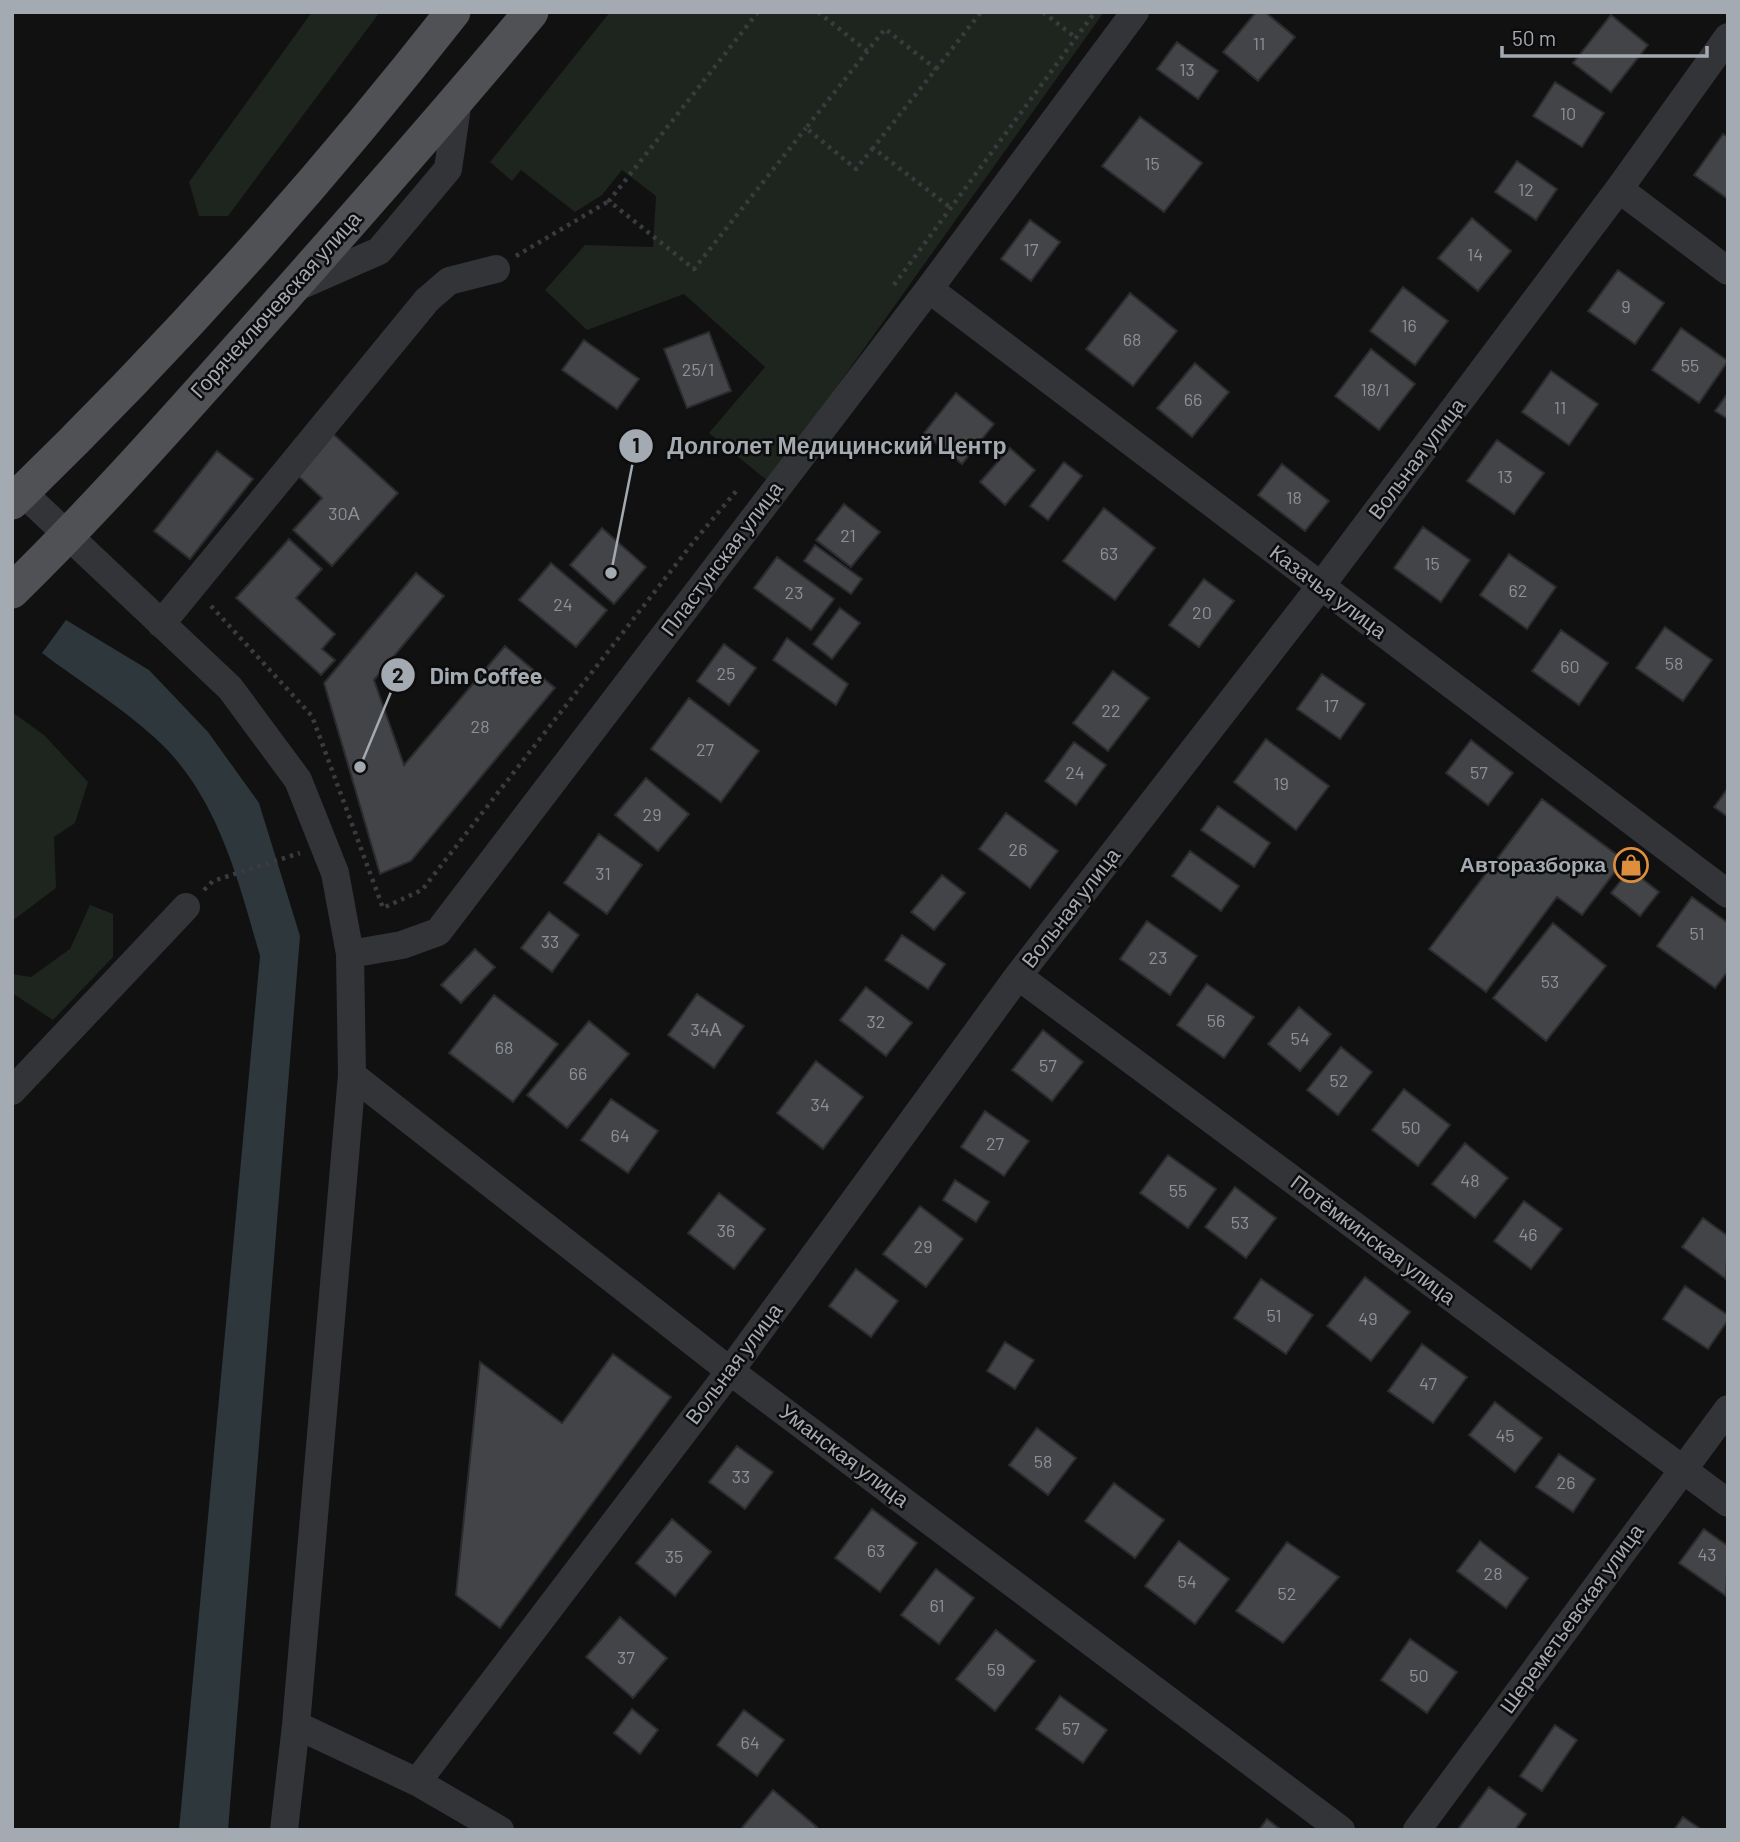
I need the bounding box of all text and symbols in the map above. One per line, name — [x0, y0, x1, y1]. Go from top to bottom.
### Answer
scale bar — [1502, 14, 1707, 58]
text: 50 m — [1512, 25, 1556, 50]
house number: 11 — [1253, 32, 1265, 54]
house number: 13 — [1179, 58, 1195, 80]
house number: 10 — [1560, 102, 1576, 124]
house number: 15 — [1144, 152, 1160, 174]
house number: 12 — [1518, 178, 1534, 200]
street label: Горячеключевская улица — [184, 205, 366, 403]
house number: 17 — [1024, 238, 1039, 260]
house number: 14 — [1467, 243, 1483, 265]
house number: 9 — [1621, 295, 1631, 317]
house number: 16 — [1401, 314, 1417, 336]
house number: 68 — [1123, 328, 1141, 350]
house number: 55 — [1681, 354, 1699, 376]
house number: 25/1 — [682, 358, 714, 380]
house number: 18/1 — [1360, 378, 1390, 400]
house number: 66 — [1184, 388, 1202, 410]
street label: Вольная улица — [1362, 392, 1470, 524]
house number: 11 — [1554, 396, 1566, 418]
callout: Долголет Медицинский Центр — [619, 424, 1021, 468]
text: Долголет Медицинский Центр — [667, 431, 1007, 459]
text: 1 — [632, 432, 640, 457]
house number: 13 — [1497, 465, 1513, 487]
street label: Пластунская улица — [655, 476, 787, 640]
house number: 18 — [1286, 486, 1302, 508]
house number: 30А — [328, 502, 360, 524]
house number: 21 — [840, 524, 856, 546]
street label: Казачья улица — [1266, 539, 1392, 643]
house number: 63 — [1100, 542, 1118, 564]
house number: 15 — [1424, 552, 1440, 574]
house number: 62 — [1509, 579, 1527, 601]
house number: 23 — [785, 581, 803, 603]
house number: 24 — [553, 593, 573, 615]
house number: 20 — [1192, 601, 1212, 623]
house number: 58 — [1665, 652, 1683, 674]
callout: Dim Coffee — [381, 653, 556, 697]
house number: 60 — [1560, 655, 1580, 677]
text: Dim Coffee — [430, 661, 542, 689]
text: 2 — [392, 662, 404, 687]
house number: 25 — [717, 662, 735, 684]
house number: 17 — [1324, 694, 1339, 716]
house number: 22 — [1101, 699, 1121, 721]
house number: 28 — [470, 715, 490, 737]
house number: 27 — [696, 738, 715, 760]
house number: 24 — [1065, 761, 1085, 783]
house number: 57 — [1470, 761, 1488, 783]
house number: 19 — [1273, 772, 1289, 794]
house number: 29 — [642, 803, 662, 825]
house number: 26 — [1009, 838, 1027, 860]
street label: Вольная улица — [1015, 842, 1124, 972]
shop icon: Авторазборка — [1612, 846, 1650, 884]
place label: Авторазборка — [1460, 851, 1606, 876]
house number: 31 — [595, 862, 611, 884]
house number: 51 — [1689, 922, 1705, 944]
house number: 33 — [541, 930, 559, 952]
house number: 23 — [1149, 946, 1167, 968]
house number: 53 — [1541, 970, 1559, 992]
house number: 56 — [1207, 1009, 1225, 1031]
house number: 32 — [867, 1010, 885, 1032]
house number: 34А — [690, 1018, 722, 1040]
house number: 54 — [1290, 1027, 1310, 1049]
house number: 68 — [495, 1036, 513, 1058]
house number: 57 — [1039, 1054, 1057, 1076]
house number: 66 — [569, 1062, 587, 1084]
house number: 52 — [1330, 1069, 1348, 1091]
house number: 34 — [810, 1093, 830, 1115]
house number: 50 — [1401, 1116, 1421, 1138]
house number: 64 — [610, 1124, 630, 1146]
house number: 27 — [986, 1132, 1005, 1154]
street label: Потёмкинская улица — [1287, 1169, 1461, 1309]
house number: 48 — [1460, 1169, 1480, 1191]
house number: 55 — [1169, 1179, 1187, 1201]
house number: 53 — [1231, 1211, 1249, 1233]
house number: 36 — [717, 1219, 735, 1241]
house number: 46 — [1518, 1223, 1538, 1245]
house number: 29 — [913, 1235, 933, 1257]
street label: Вольная улица — [679, 1297, 787, 1429]
house number: 51 — [1266, 1304, 1282, 1326]
house number: 49 — [1358, 1307, 1378, 1329]
house number: 47 — [1419, 1372, 1437, 1394]
street label: Уманская улица — [775, 1398, 915, 1512]
house number: 45 — [1495, 1424, 1515, 1446]
house number: 58 — [1034, 1450, 1052, 1472]
house number: 33 — [732, 1465, 750, 1487]
house number: 26 — [1557, 1471, 1575, 1493]
street label: Шереметьевская улица — [1494, 1518, 1648, 1718]
house number: 63 — [867, 1539, 885, 1561]
house number: 43 — [1697, 1543, 1717, 1565]
house number: 35 — [665, 1545, 683, 1567]
house number: 28 — [1483, 1562, 1503, 1584]
house number: 54 — [1177, 1570, 1197, 1592]
house number: 52 — [1278, 1582, 1296, 1604]
house number: 61 — [929, 1594, 945, 1616]
house number: 37 — [617, 1646, 635, 1668]
house number: 59 — [987, 1658, 1005, 1680]
house number: 50 — [1409, 1664, 1429, 1686]
house number: 57 — [1062, 1717, 1080, 1739]
house number: 64 — [740, 1731, 760, 1753]

